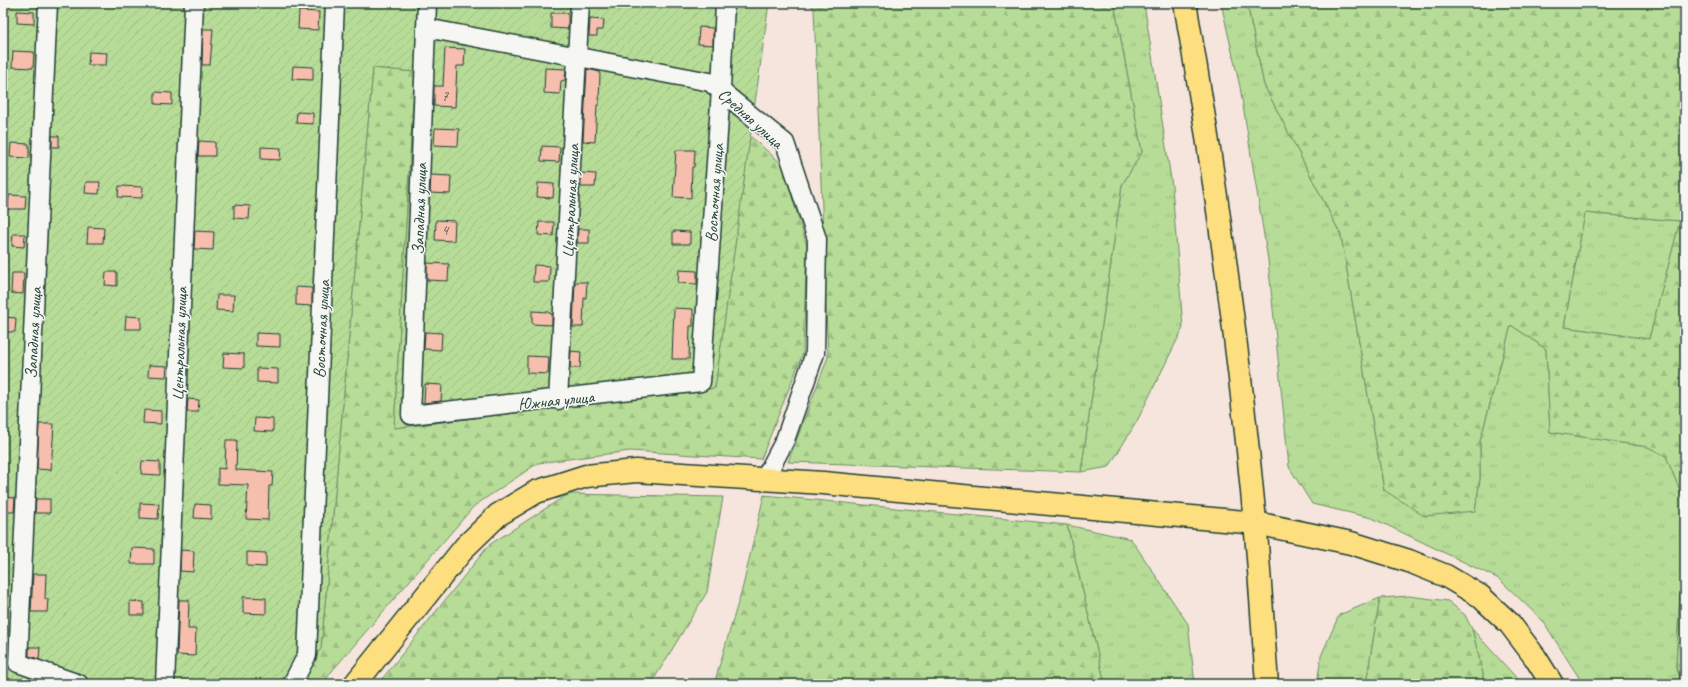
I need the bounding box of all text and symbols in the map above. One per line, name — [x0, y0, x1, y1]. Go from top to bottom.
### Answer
street label: Средняя улица — [714, 84, 789, 154]
house number: 7 — [442, 87, 450, 106]
street label: Центральная улица — [557, 142, 584, 258]
street label: Восточная улица — [701, 142, 729, 243]
street label: Западная улица — [407, 161, 432, 255]
house number: 4 — [442, 221, 450, 240]
street label: Восточная улица — [308, 278, 335, 379]
street label: Западная улица — [21, 285, 46, 379]
street label: Центральная улица — [167, 285, 192, 401]
street label: Южная улица — [517, 386, 596, 415]

